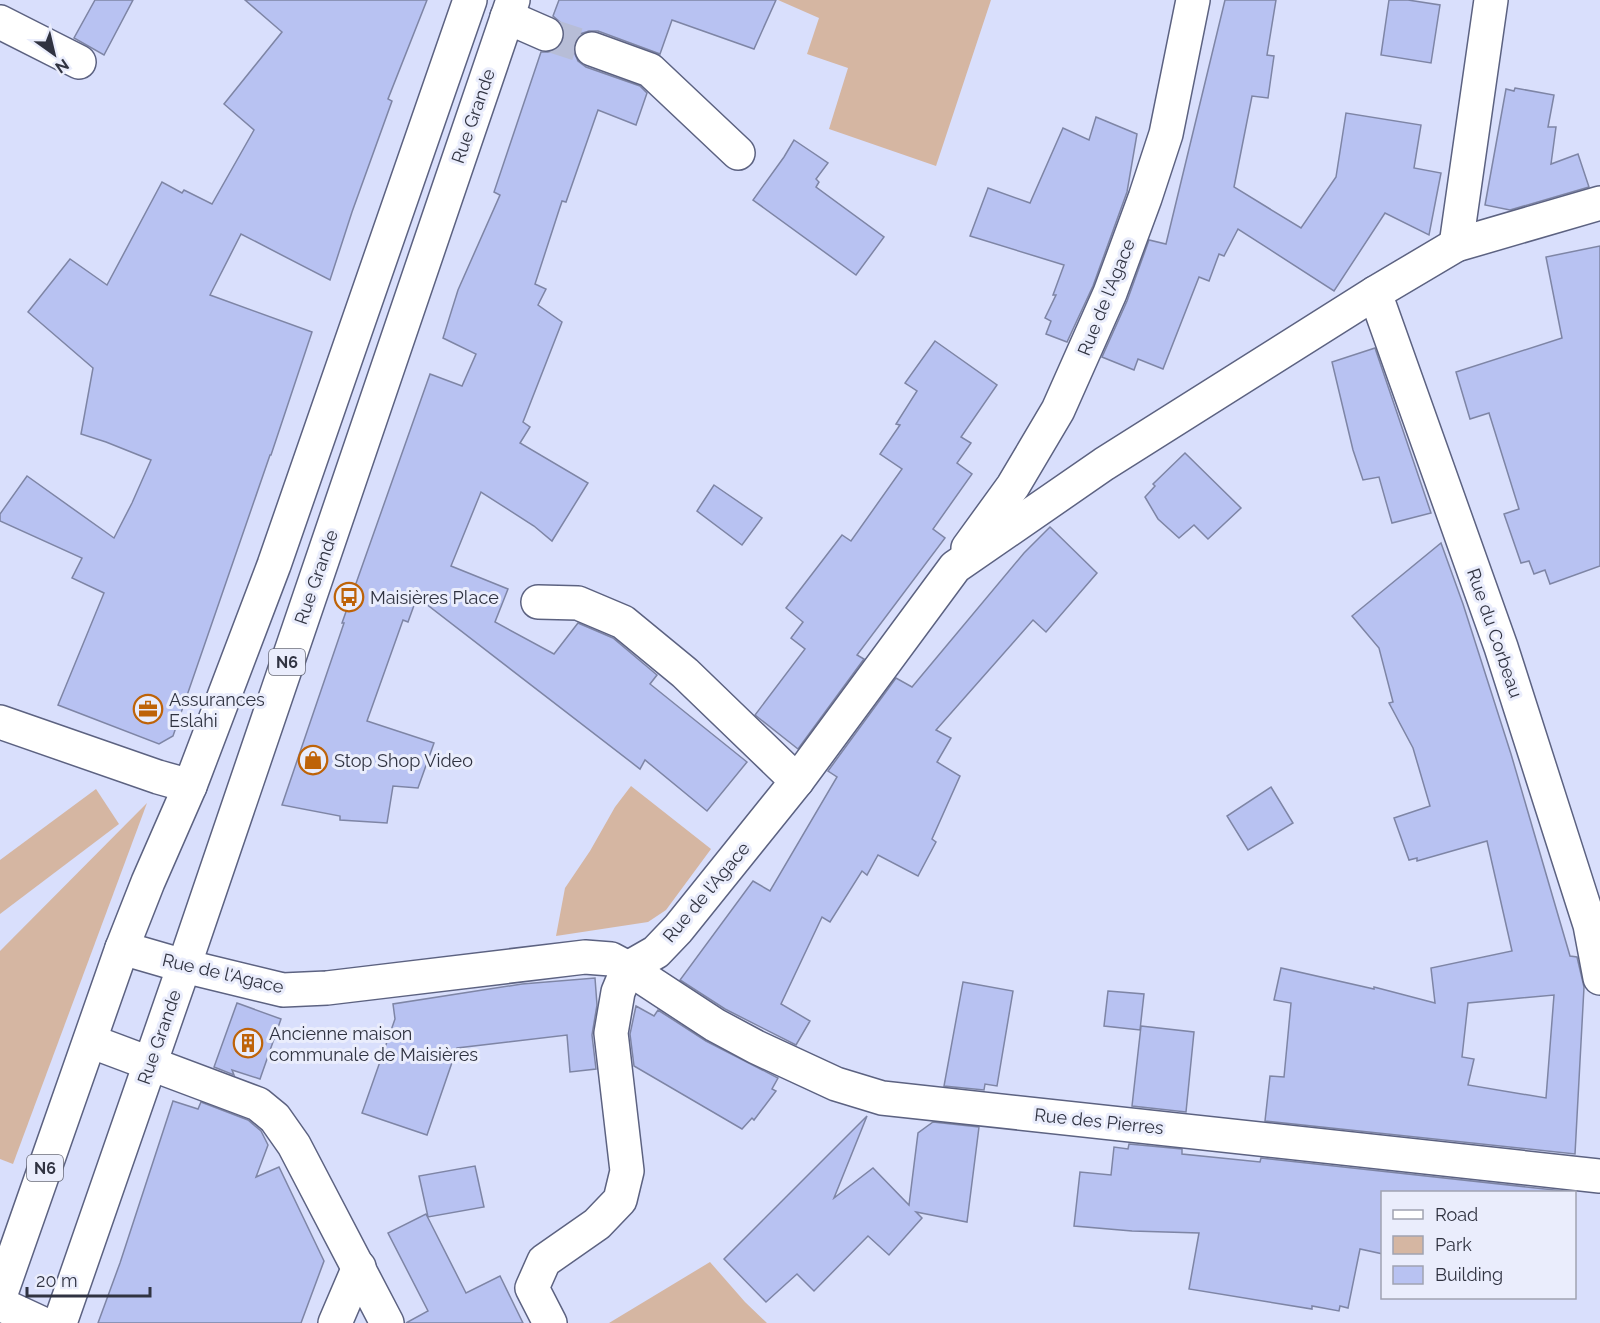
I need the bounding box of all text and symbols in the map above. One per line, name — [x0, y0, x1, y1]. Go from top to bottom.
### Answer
north arrow — [24, 24, 84, 84]
text: N — [52, 55, 72, 77]
street label: Rue Grande — [447, 66, 499, 166]
street label: Rue de l'Agace — [1073, 235, 1139, 358]
street label: Rue Grande — [290, 527, 342, 627]
street label: Rue du Corbeau — [1463, 566, 1527, 700]
bus stop icon: Maisières Place — [333, 581, 365, 613]
place label: Maisières Place — [370, 587, 499, 608]
road number: N6 — [269, 649, 305, 675]
place label: Assurances Eslahi — [169, 689, 265, 731]
office icon: Assurances Eslahi — [132, 693, 164, 725]
shop icon: Stop Shop Video — [297, 744, 329, 776]
place label: Stop Shop Video — [334, 750, 473, 771]
street label: Rue de l'Agace — [658, 837, 754, 946]
street label: Rue de l'Agace — [160, 949, 286, 997]
street label: Rue Grande — [133, 987, 185, 1087]
place label: Ancienne maison communale de Maisières — [269, 1023, 478, 1065]
building icon: Ancienne maison communale de Maisières — [232, 1027, 264, 1059]
street label: Rue des Pierres — [1033, 1104, 1165, 1138]
road number: N6 — [27, 1155, 63, 1181]
legend — [1381, 1191, 1576, 1299]
text: Road — [1435, 1204, 1478, 1225]
text: Park — [1435, 1234, 1472, 1255]
scale bar — [27, 1260, 150, 1298]
text: Building — [1435, 1264, 1503, 1285]
text: 20 m — [36, 1270, 78, 1291]

